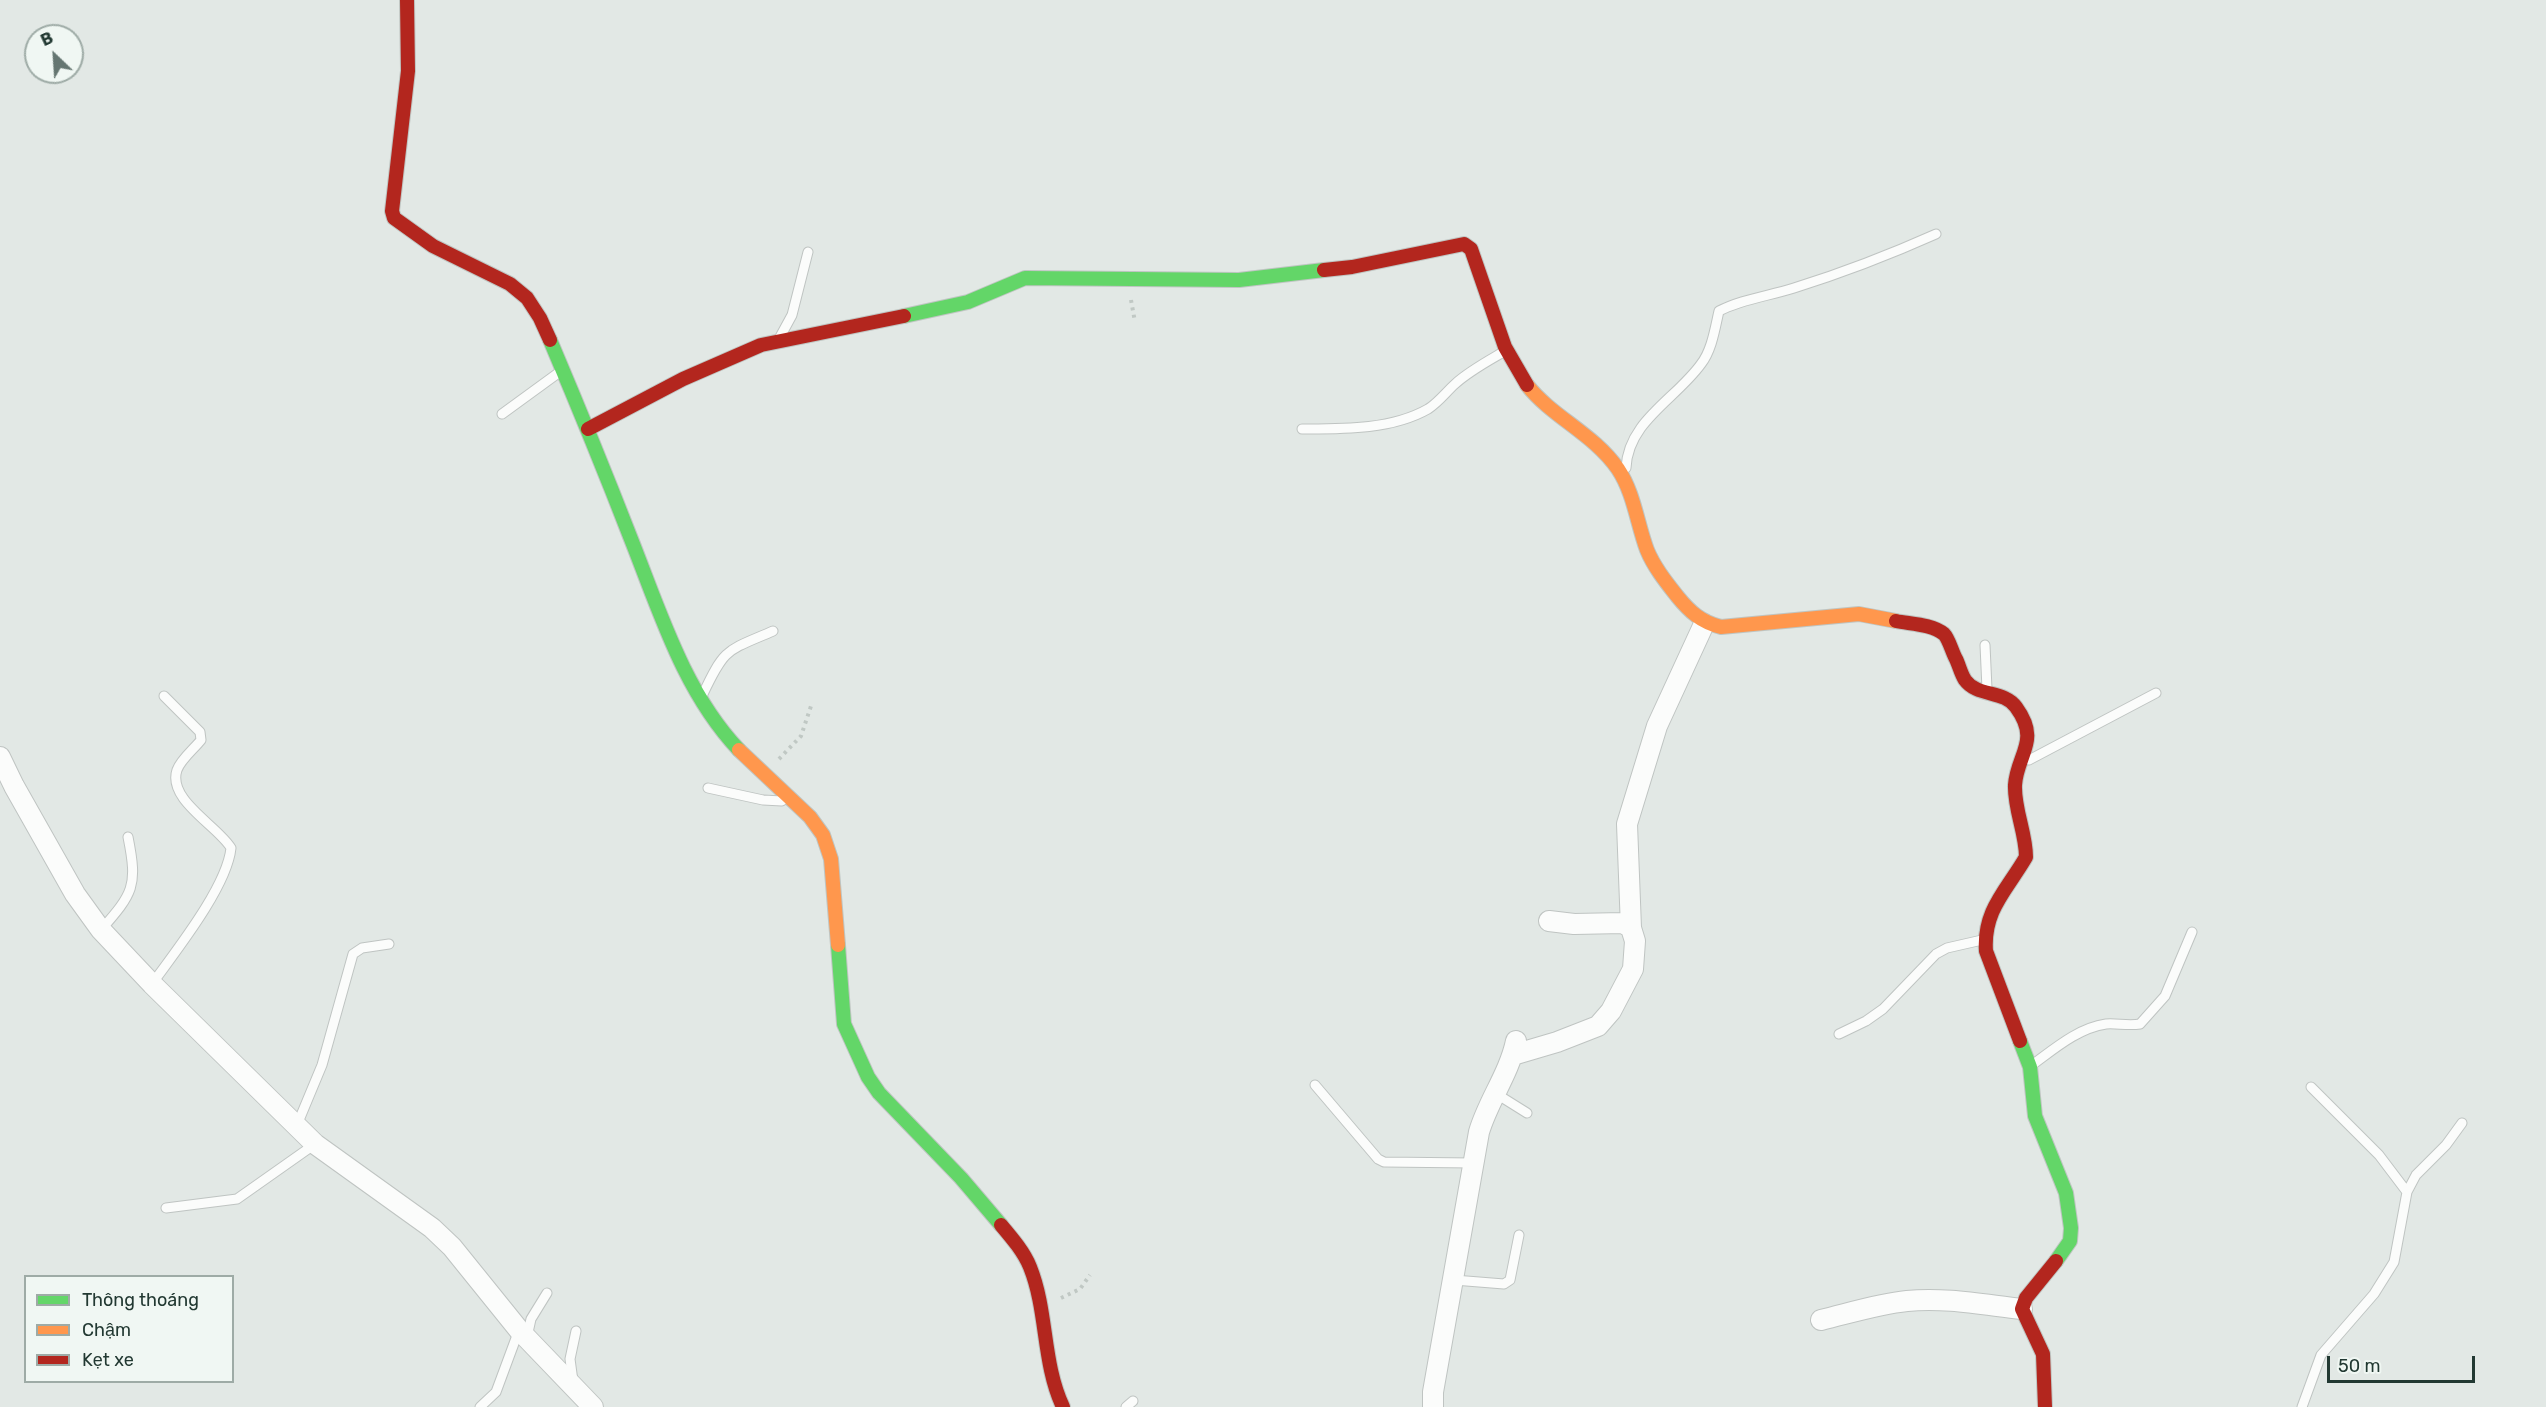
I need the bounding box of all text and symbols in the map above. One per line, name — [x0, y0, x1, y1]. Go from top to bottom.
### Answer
north arrow — [24, 24, 84, 84]
text: B — [38, 28, 56, 50]
legend — [24, 1275, 234, 1383]
text: Thông thoáng — [82, 1289, 199, 1311]
text: Chậm — [82, 1319, 131, 1341]
scale bar — [2330, 1344, 2478, 1382]
text: Kẹt xe — [82, 1349, 134, 1371]
text: 50 m — [2338, 1355, 2381, 1377]

